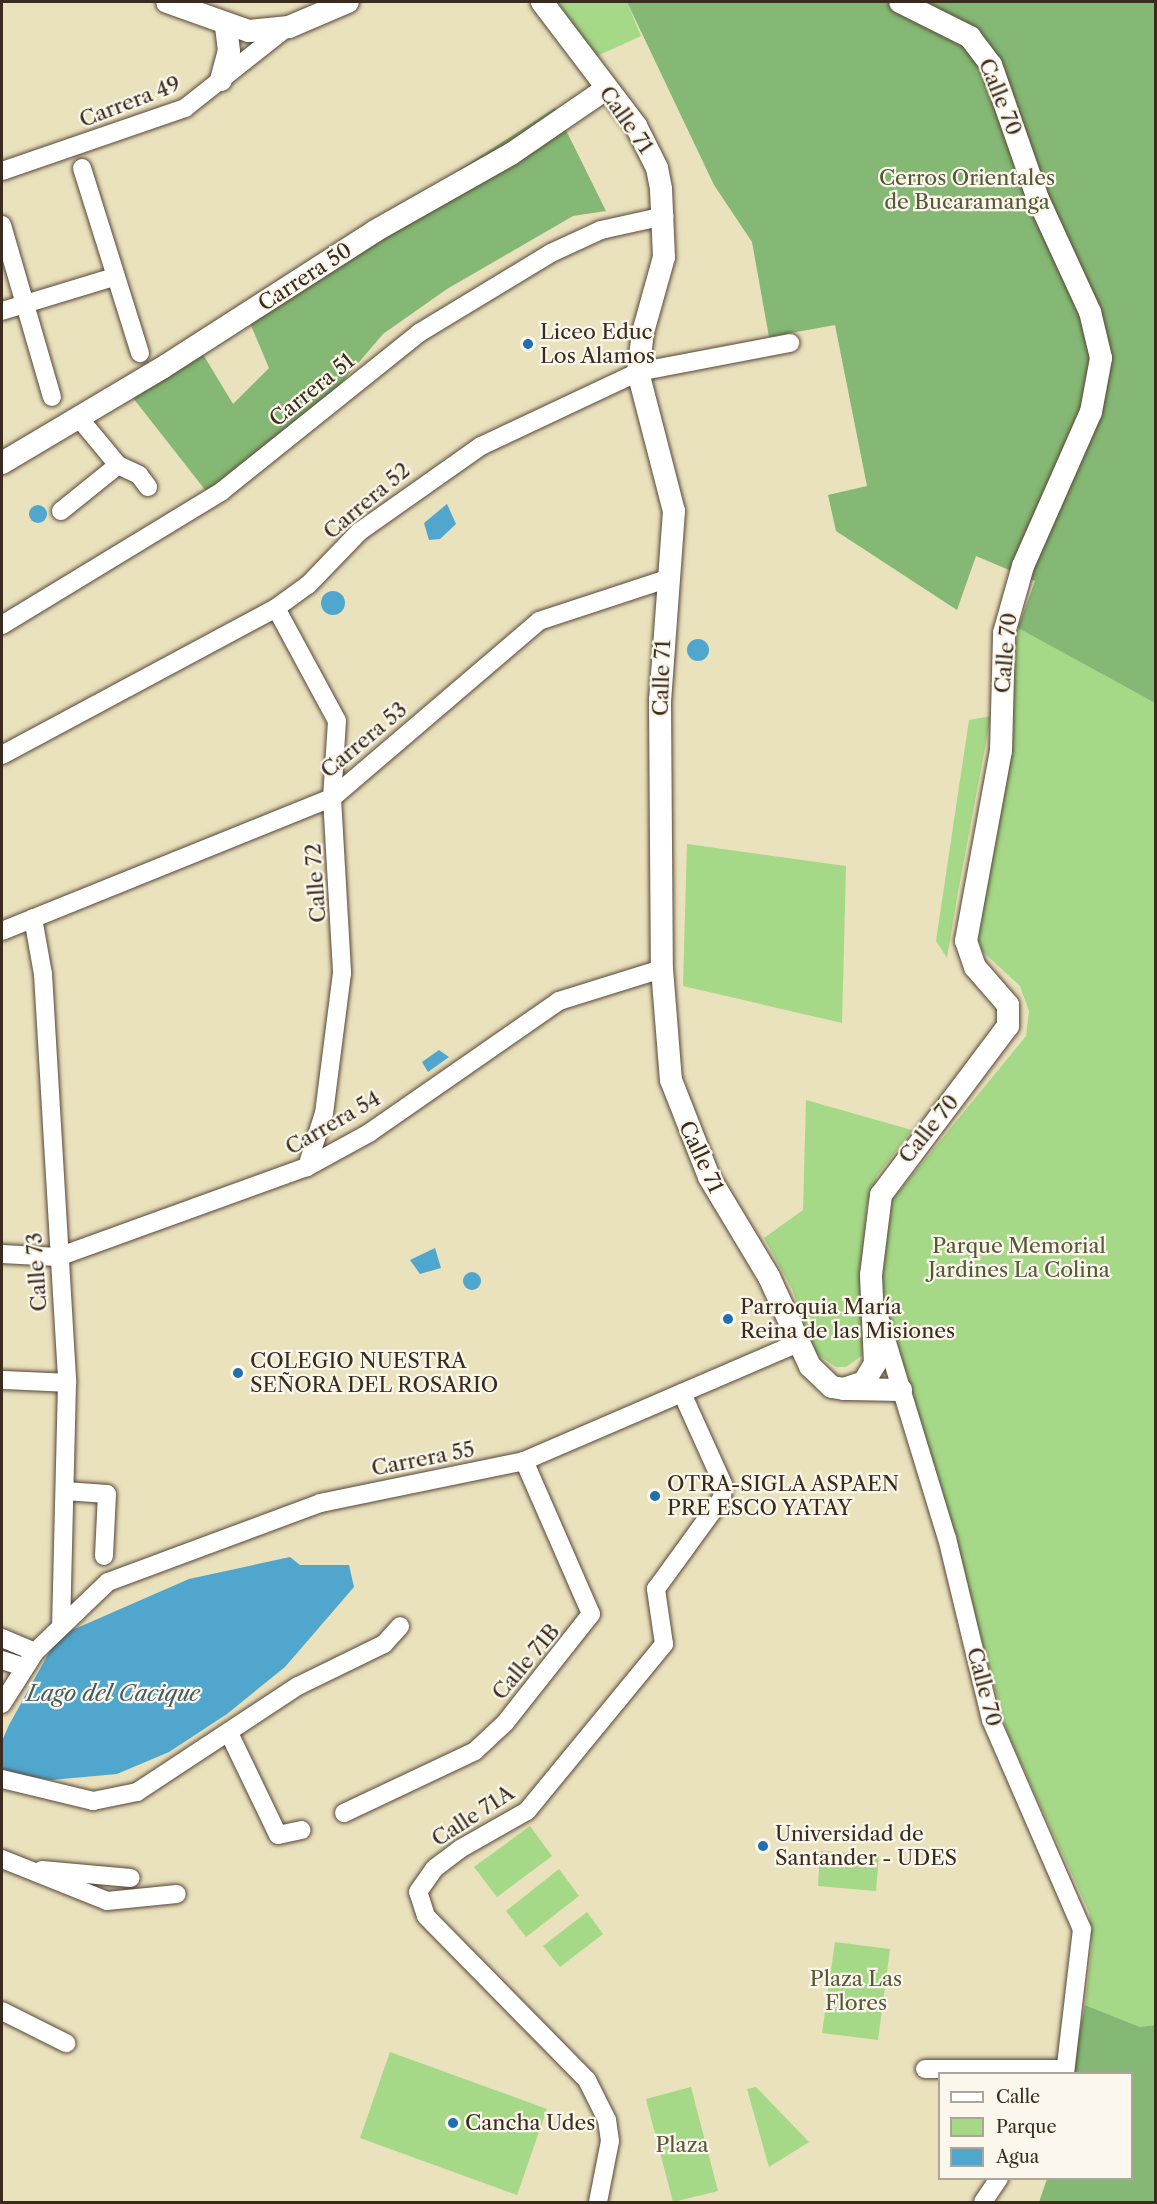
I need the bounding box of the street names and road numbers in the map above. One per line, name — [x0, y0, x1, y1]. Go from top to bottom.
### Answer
street label: Calle 70 — [973, 55, 1027, 139]
street label: Carrera 49 — [76, 71, 184, 133]
street label: Calle 71 — [594, 82, 658, 158]
street label: Carrera 50 — [253, 237, 357, 317]
street label: Carrera 51 — [264, 348, 360, 432]
street label: Carrera 52 — [319, 457, 415, 545]
street label: Calle 70 — [990, 612, 1022, 694]
street label: Calle 71 — [648, 639, 676, 717]
street label: Carrera 53 — [316, 697, 412, 783]
street label: Calle 72 — [301, 842, 331, 924]
street label: Carrera 54 — [281, 1086, 385, 1160]
street label: Calle 70 — [894, 1090, 964, 1168]
street label: Calle 71 — [673, 1117, 729, 1197]
street label: Calle 73 — [22, 1232, 52, 1312]
street label: Carrera 55 — [369, 1437, 477, 1481]
street label: Calle 71B — [487, 1619, 565, 1705]
street label: Calle 70 — [961, 1645, 1007, 1729]
street label: Calle 71A — [427, 1780, 519, 1852]

